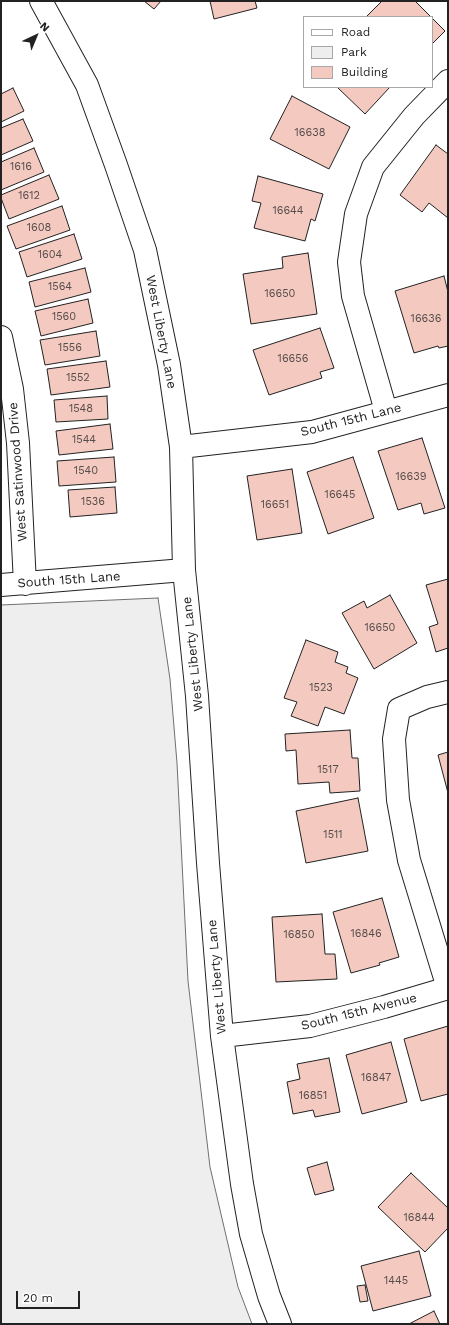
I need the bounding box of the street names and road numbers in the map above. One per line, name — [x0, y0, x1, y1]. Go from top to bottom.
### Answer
street label: West Liberty Lane — [142, 274, 180, 390]
street label: South 15th Lane — [299, 400, 403, 440]
street label: West Satinwood Drive — [5, 402, 31, 542]
street label: South 15th Lane — [17, 569, 121, 591]
street label: West Liberty Lane — [179, 596, 207, 712]
street label: West Liberty Lane — [204, 919, 230, 1035]
street label: South 15th Avenue — [300, 990, 418, 1034]

